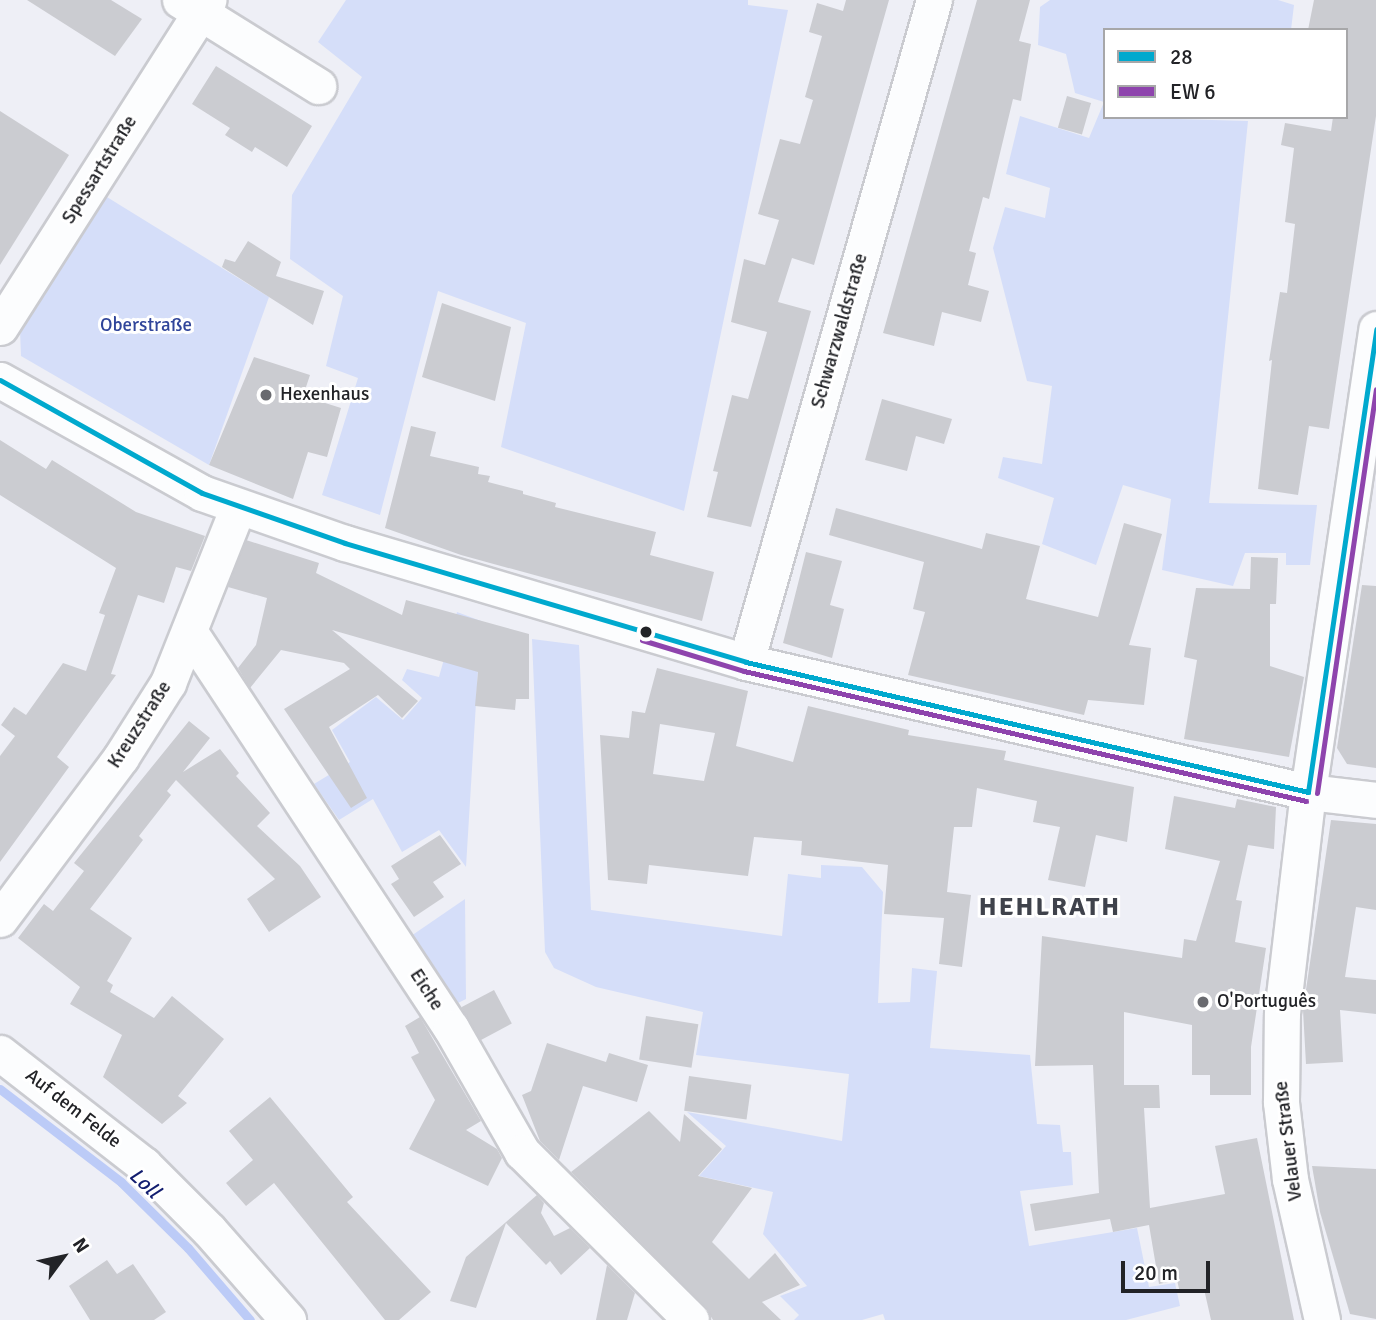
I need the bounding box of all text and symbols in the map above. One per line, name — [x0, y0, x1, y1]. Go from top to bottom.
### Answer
legend — [1103, 28, 1348, 119]
text: 28 — [1170, 44, 1193, 70]
text: EW 6 — [1170, 79, 1216, 105]
street label: Spessartstraße — [58, 112, 142, 228]
street label: Schwarzwaldstraße — [807, 251, 873, 411]
park label: Oberstraße — [100, 315, 192, 337]
place label: Hexenhaus — [280, 384, 369, 406]
marker: Hexenhaus — [258, 387, 274, 403]
unlabelled marker — [639, 625, 653, 639]
street label: Kreuzstraße — [103, 677, 177, 773]
district label: HEHLRATH — [980, 892, 1120, 924]
street label: Eiche — [404, 965, 448, 1015]
place label: O'Português — [1217, 991, 1316, 1013]
marker: O'Português — [1195, 994, 1211, 1010]
street label: Auf dem Felde — [21, 1065, 125, 1153]
street label: Velauer Straße — [1270, 1080, 1308, 1202]
water label: Loll — [124, 1162, 166, 1204]
north arrow — [28, 1222, 98, 1292]
text: N — [67, 1233, 94, 1258]
scale bar — [1124, 1246, 1213, 1290]
text: 20 m — [1134, 1260, 1178, 1286]

